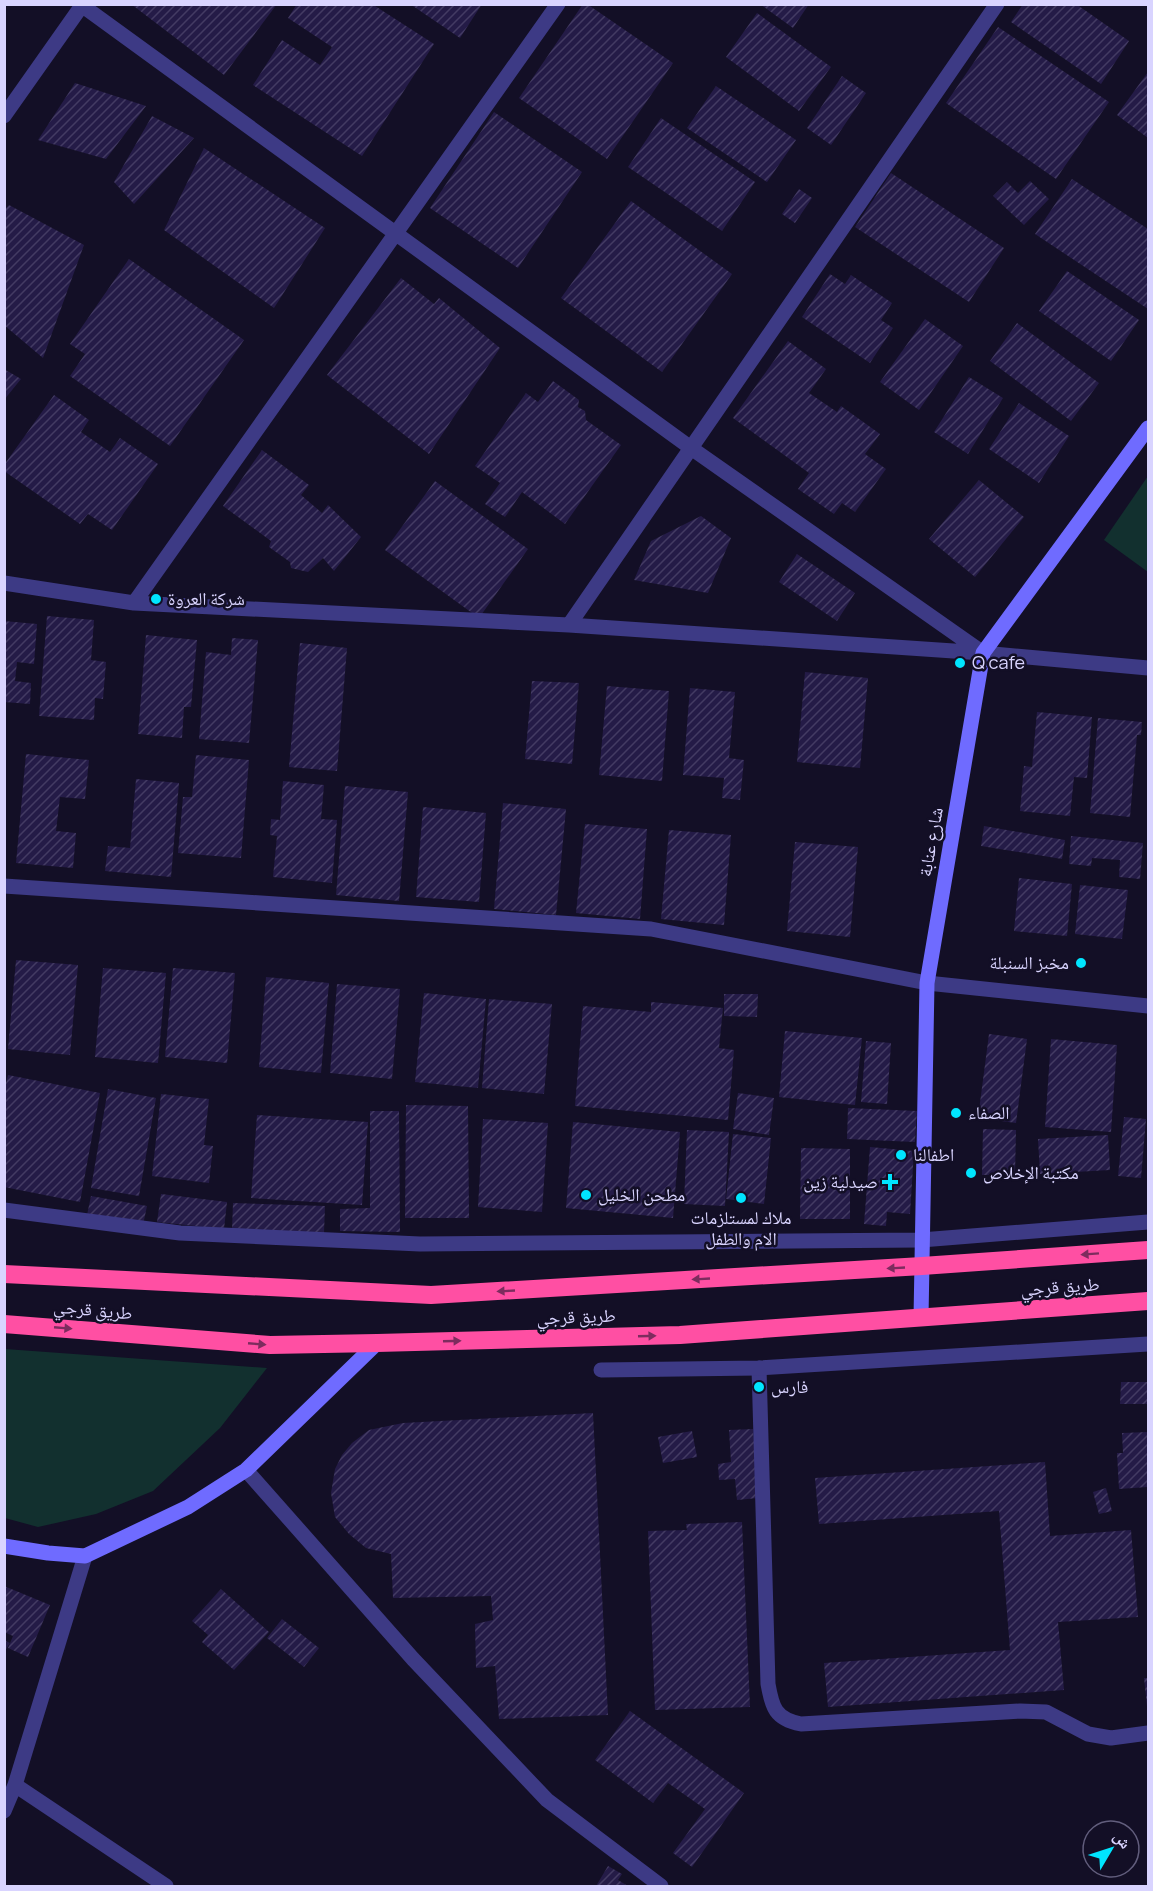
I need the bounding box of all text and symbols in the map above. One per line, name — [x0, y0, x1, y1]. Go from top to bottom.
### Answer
place label: شركة العروة — [168, 586, 245, 610]
marker: شركة العروة — [149, 592, 163, 606]
place label: Q cafe — [972, 650, 1025, 674]
marker: Q cafe — [953, 656, 967, 670]
street label: شارع عنابة — [912, 805, 948, 878]
place label: مخبز السنبلة — [990, 950, 1069, 974]
marker: مخبز السنبلة — [1074, 956, 1088, 970]
place label: الصفاء — [968, 1100, 1010, 1124]
marker: الصفاء — [949, 1106, 963, 1120]
place label: اطفالنا — [913, 1142, 954, 1166]
marker: اطفالنا — [894, 1148, 908, 1162]
place label: مكتبة الإخلاص — [983, 1160, 1079, 1184]
marker: مكتبة الإخلاص — [964, 1166, 978, 1180]
place label: صيدلية زين — [803, 1169, 878, 1193]
marker: صيدلية زين — [883, 1175, 897, 1189]
place label: مطحن الخليل — [598, 1182, 685, 1206]
marker: مطحن الخليل — [579, 1188, 593, 1202]
marker: ملاك لمستلزمات الام والطفل — [734, 1191, 748, 1205]
place label: ملاك لمستلزمات الام والطفل — [691, 1205, 791, 1251]
one-way arrow — [1081, 1250, 1100, 1259]
one-way arrow — [886, 1263, 905, 1272]
street label: طريق قرجي — [1020, 1271, 1100, 1304]
one-way arrow — [691, 1275, 710, 1284]
one-way arrow — [497, 1286, 516, 1295]
street label: طريق قرجي — [52, 1294, 134, 1328]
street label: طريق قرجي — [536, 1303, 616, 1333]
one-way arrow — [53, 1324, 72, 1333]
one-way arrow — [638, 1331, 657, 1341]
one-way arrow — [443, 1337, 462, 1346]
one-way arrow — [248, 1339, 267, 1349]
place label: فارس — [771, 1374, 808, 1398]
marker: فارس — [752, 1380, 766, 1394]
north arrow — [1081, 1819, 1141, 1879]
text: ش — [1109, 1826, 1137, 1853]

